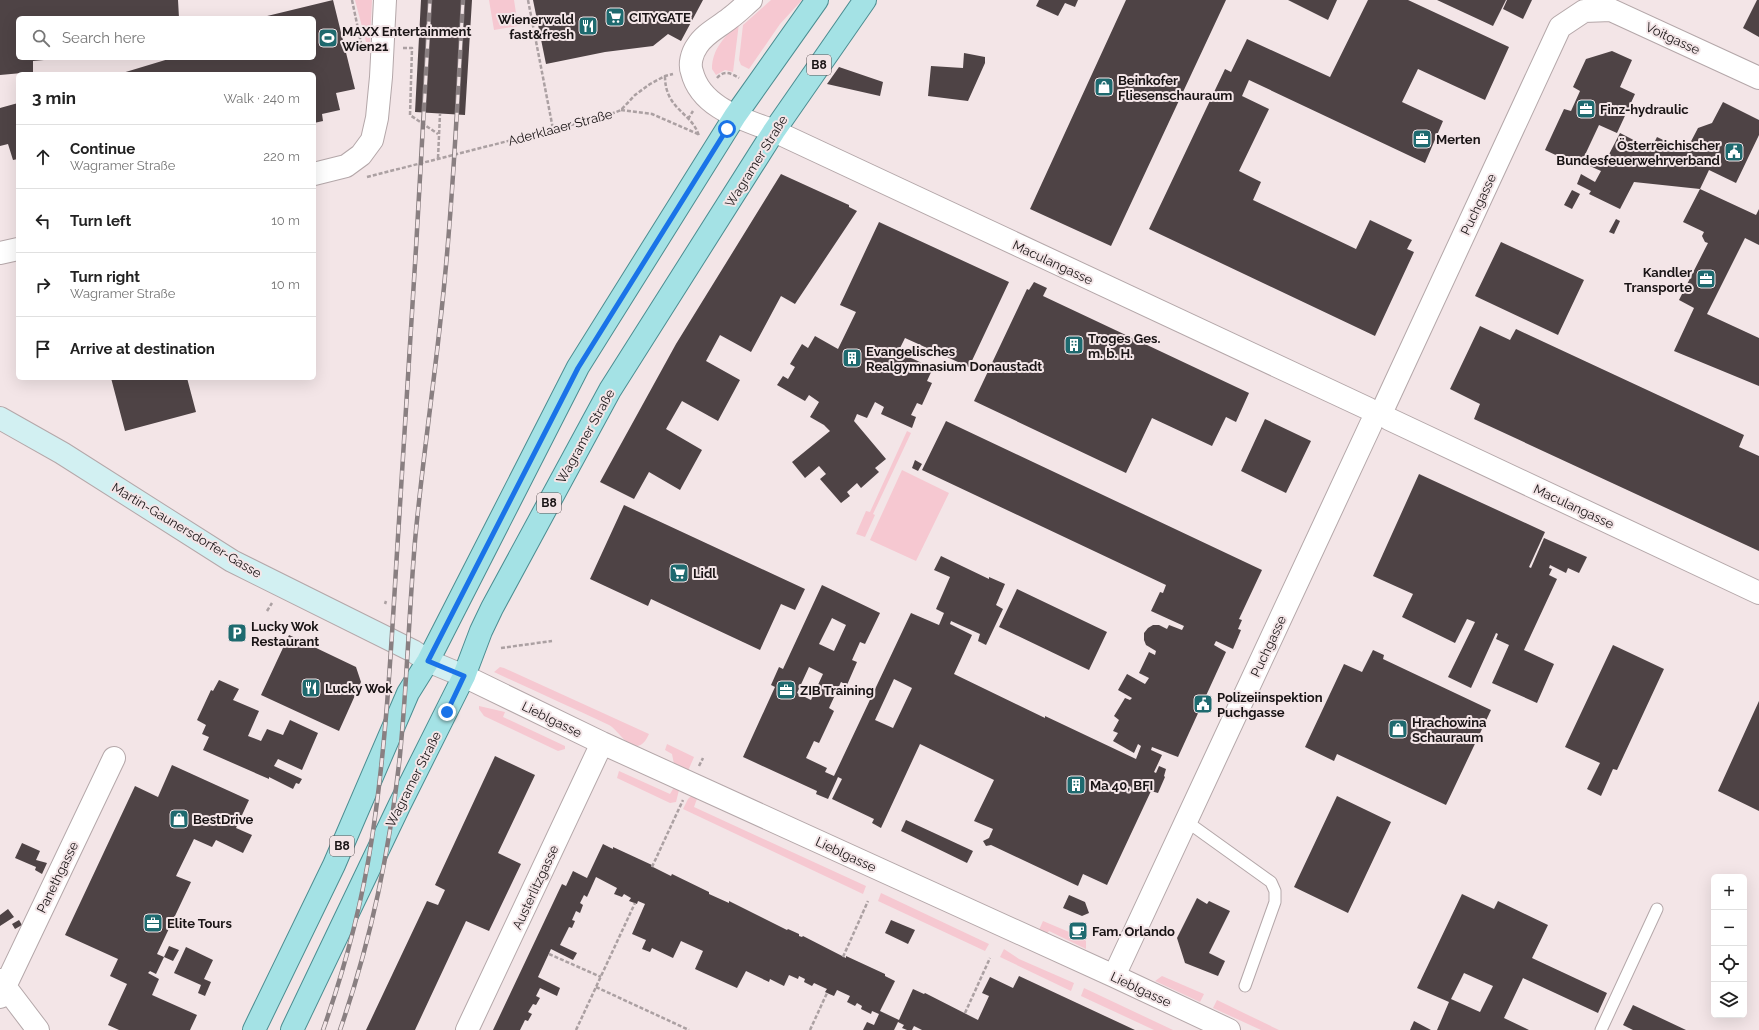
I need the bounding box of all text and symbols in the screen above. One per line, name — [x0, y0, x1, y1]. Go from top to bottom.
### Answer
supermarket icon: CITYGATE — [604, 6, 626, 28]
place label: CITYGATE — [629, 10, 691, 25]
place label: Wienerwald fast&fresh — [498, 12, 574, 42]
restaurant icon: Wienerwald fast&fresh — [577, 15, 599, 37]
search box — [16, 16, 316, 60]
street label: Voitgasse — [1643, 19, 1703, 58]
place label: MAXX Entertainment Wien21 — [342, 24, 471, 54]
icon: search — [30, 27, 52, 49]
sports icon: MAXX Entertainment Wien21 — [317, 27, 339, 49]
text: Search here — [62, 29, 145, 47]
road number: B8 — [807, 55, 831, 75]
place label: Beinkofer Fliesenschauraum — [1118, 73, 1232, 103]
shop icon: Beinkofer Fliesenschauraum — [1093, 76, 1115, 98]
text: 3 min — [32, 88, 76, 108]
text: Walk · 240 m — [223, 91, 300, 106]
office icon: Finz-hydraulic — [1575, 98, 1597, 120]
place label: Finz-hydraulic — [1600, 102, 1689, 117]
street label: Aderklaaer Straße — [506, 106, 614, 149]
street label: Wagramer Straße — [722, 112, 791, 210]
route start — [718, 120, 736, 138]
office icon: Merten — [1411, 128, 1433, 150]
place label: Merten — [1436, 132, 1481, 147]
place label: Österreichischer Bundesfeuerwehrverband — [1556, 138, 1720, 168]
text: Continue — [70, 140, 135, 158]
public building icon: Österreichischer Bundesfeuerwehrverband — [1723, 141, 1745, 163]
icon: ahead — [32, 146, 54, 168]
text: 220 m — [263, 149, 300, 164]
text: Wagramer Straße — [70, 158, 175, 173]
street label: Puchgasse — [1458, 171, 1499, 237]
icon: left — [32, 210, 54, 232]
text: Turn left — [70, 212, 131, 230]
text: 10 m — [271, 213, 300, 228]
street label: Maculangasse — [1010, 237, 1096, 288]
place label: Kandler Transporte — [1624, 265, 1692, 295]
text: Turn right — [70, 268, 140, 286]
office icon: Kandler Transporte — [1695, 268, 1717, 290]
icon: right — [32, 274, 54, 296]
text: 10 m — [271, 277, 300, 292]
text: Wagramer Straße — [70, 286, 175, 301]
place label: Troges Ges. m. b. H. — [1088, 331, 1160, 361]
building icon: Troges Ges. m. b. H. — [1063, 334, 1085, 356]
icon: arrive — [32, 338, 54, 360]
text: Arrive at destination — [70, 340, 215, 358]
place label: Evangelisches Realgymnasium Donaustadt — [866, 344, 1042, 374]
building icon: Evangelisches Realgymnasium Donaustadt — [841, 347, 863, 369]
street label: Wagramer Straße — [553, 386, 618, 486]
street label: Martin-Gaunersdorfer-Gasse — [109, 480, 264, 581]
street label: Maculangasse — [1531, 481, 1617, 532]
road number: B8 — [537, 493, 561, 513]
supermarket icon: Lidl — [668, 562, 690, 584]
place label: Lidl — [693, 566, 717, 581]
street label: Puchgasse — [1248, 613, 1289, 679]
place label: Lucky Wok Restaurant — [251, 619, 319, 649]
parking icon: Lucky Wok Restaurant — [226, 622, 248, 644]
restaurant icon: Lucky Wok — [300, 677, 322, 699]
office icon: ZIB Training — [775, 679, 797, 701]
place label: Lucky Wok — [325, 681, 393, 696]
place label: ZIB Training — [800, 683, 874, 698]
place label: Polizeiinspektion Puchgasse — [1217, 690, 1323, 720]
public building icon: Polizeiinspektion Puchgasse — [1192, 693, 1214, 715]
street label: Lieblgasse — [519, 698, 585, 741]
route end — [438, 703, 456, 721]
place label: Hrachowina Schauraum — [1412, 715, 1487, 745]
shop icon: Hrachowina Schauraum — [1387, 718, 1409, 740]
street label: Wagramer Straße — [383, 729, 444, 830]
building icon: Ma 40, BFI — [1065, 774, 1087, 796]
place label: Ma 40, BFI — [1090, 778, 1153, 793]
shop icon: BestDrive — [168, 808, 190, 830]
place label: BestDrive — [193, 812, 254, 827]
street label: Lieblgasse — [813, 834, 879, 875]
road number: B8 — [330, 836, 354, 856]
street label: Panethgasse — [34, 839, 81, 915]
street label: Austerlitzgasse — [509, 842, 562, 932]
map controls — [1711, 874, 1747, 1018]
button: + — [1711, 874, 1747, 910]
button: − — [1711, 910, 1747, 946]
office icon: Elite Tours — [142, 912, 164, 934]
place label: Elite Tours — [167, 916, 232, 931]
cafe icon: Fam. Orlando — [1067, 920, 1089, 942]
place label: Fam. Orlando — [1092, 924, 1175, 939]
button: locate — [1711, 946, 1747, 982]
street label: Lieblgasse — [1108, 969, 1174, 1010]
button: layers — [1711, 982, 1747, 1018]

